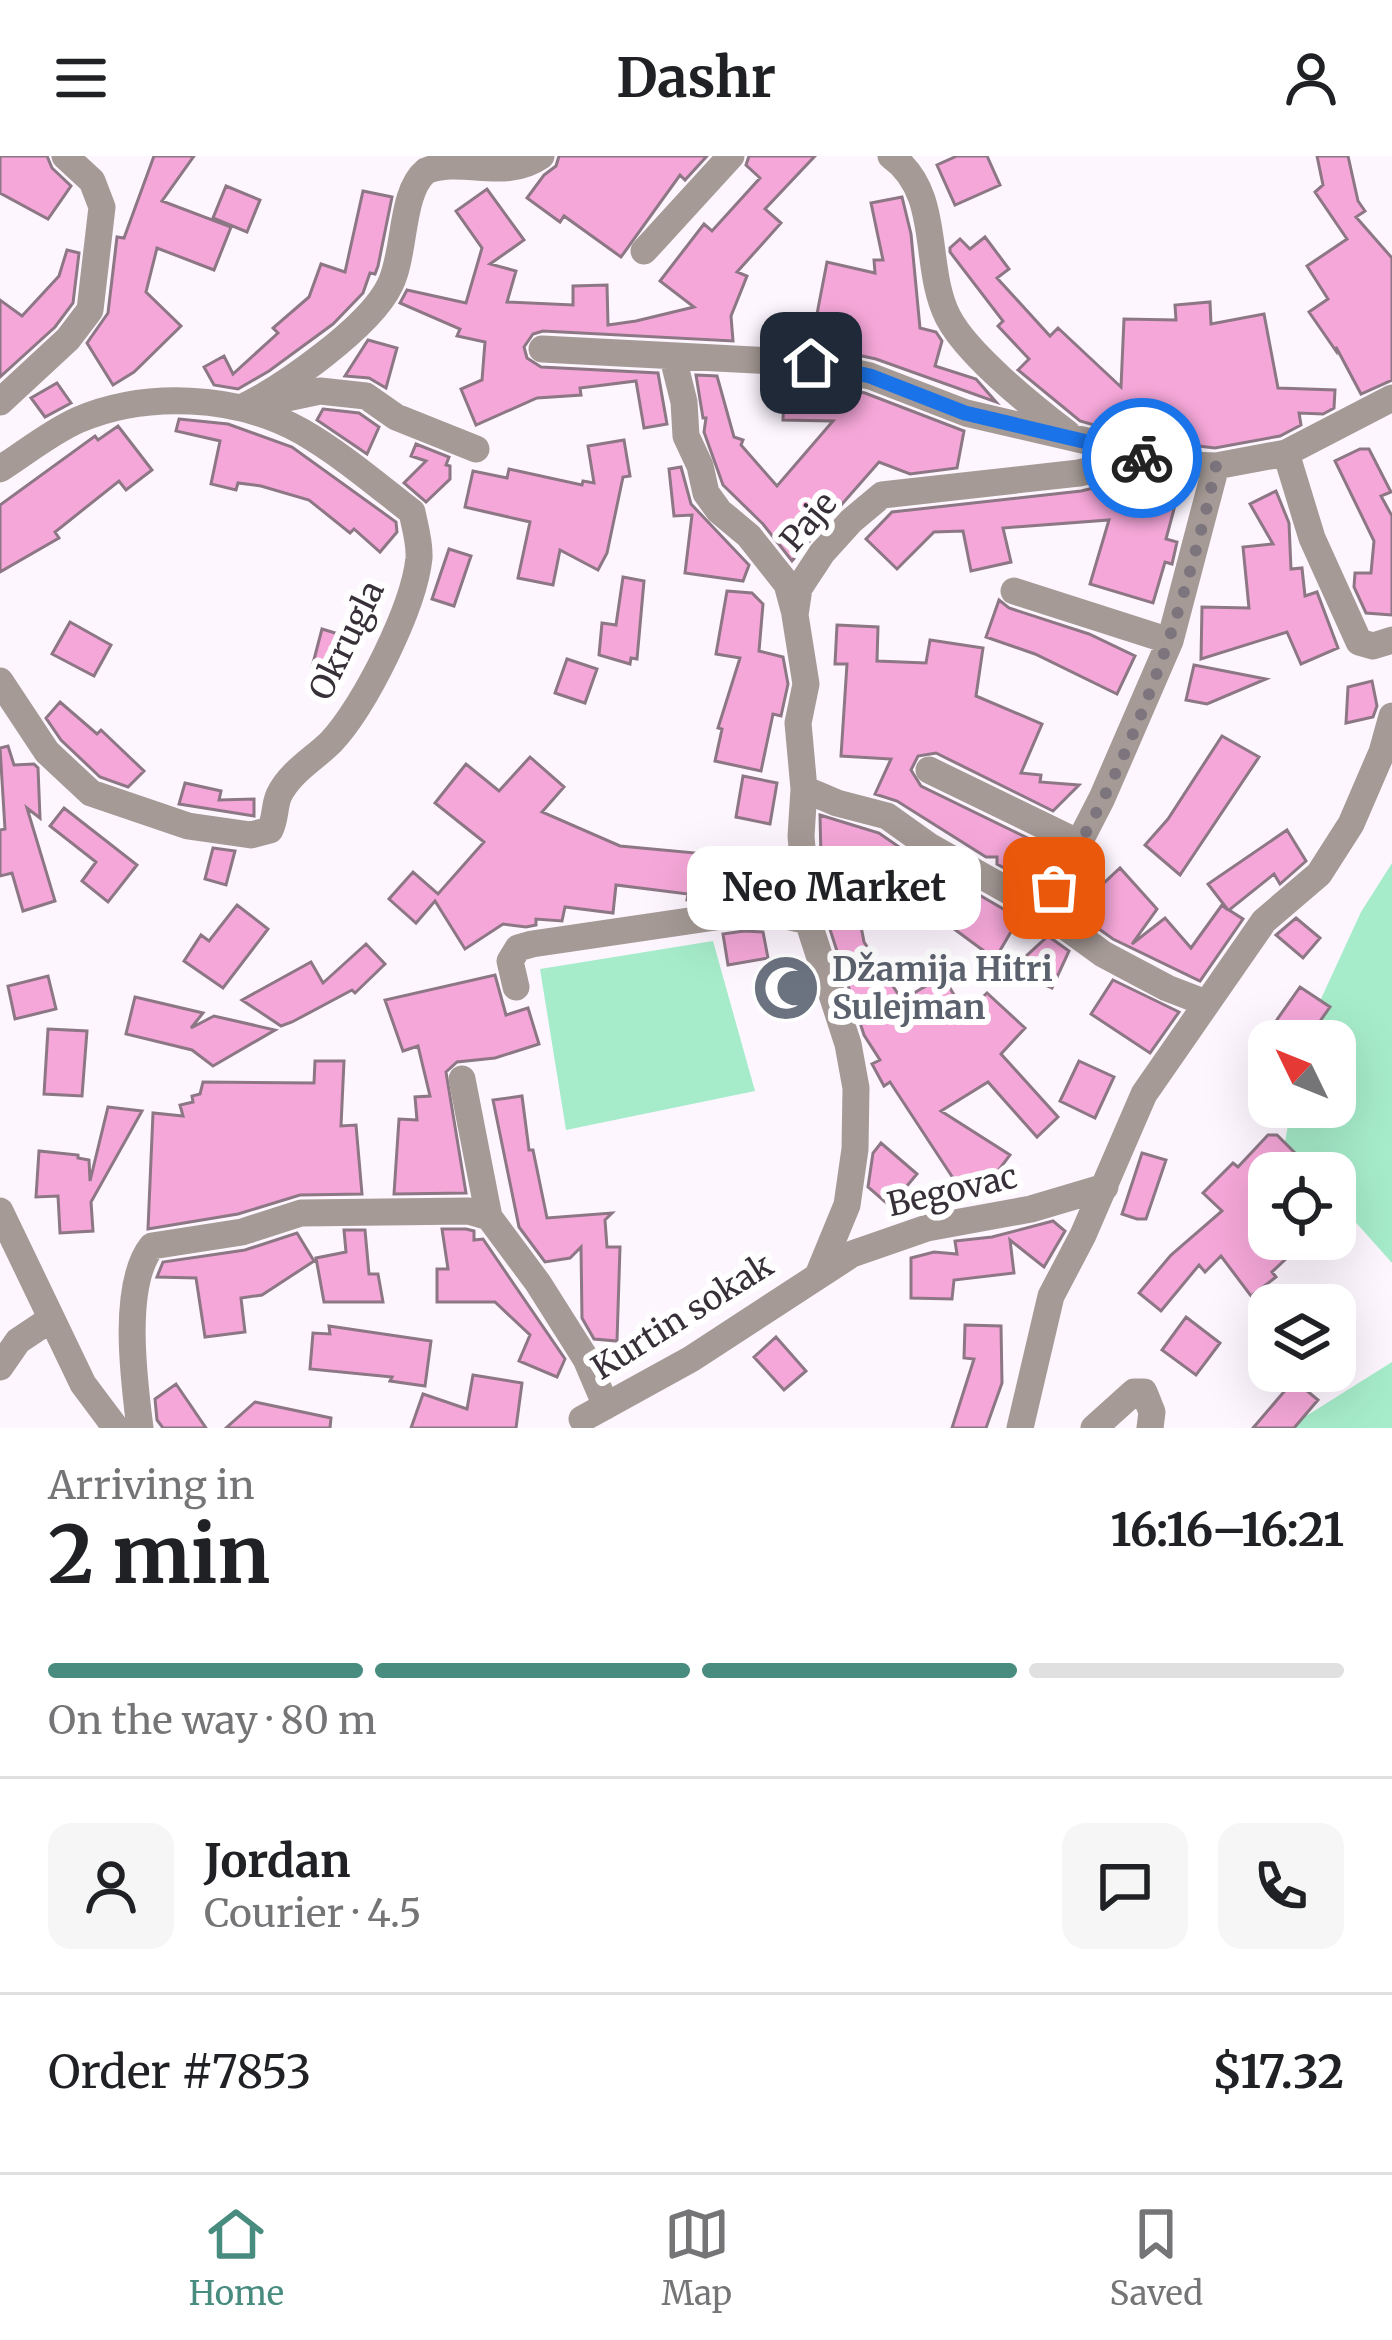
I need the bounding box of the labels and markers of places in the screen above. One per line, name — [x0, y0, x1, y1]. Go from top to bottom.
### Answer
pin — [760, 312, 862, 414]
pin — [1003, 837, 1105, 939]
callout: Neo Market — [688, 846, 982, 930]
place label: Džamija Hitri Sulejman — [832, 949, 1053, 1028]
mosque icon: Džamija Hitri Sulejman — [751, 953, 821, 1023]

